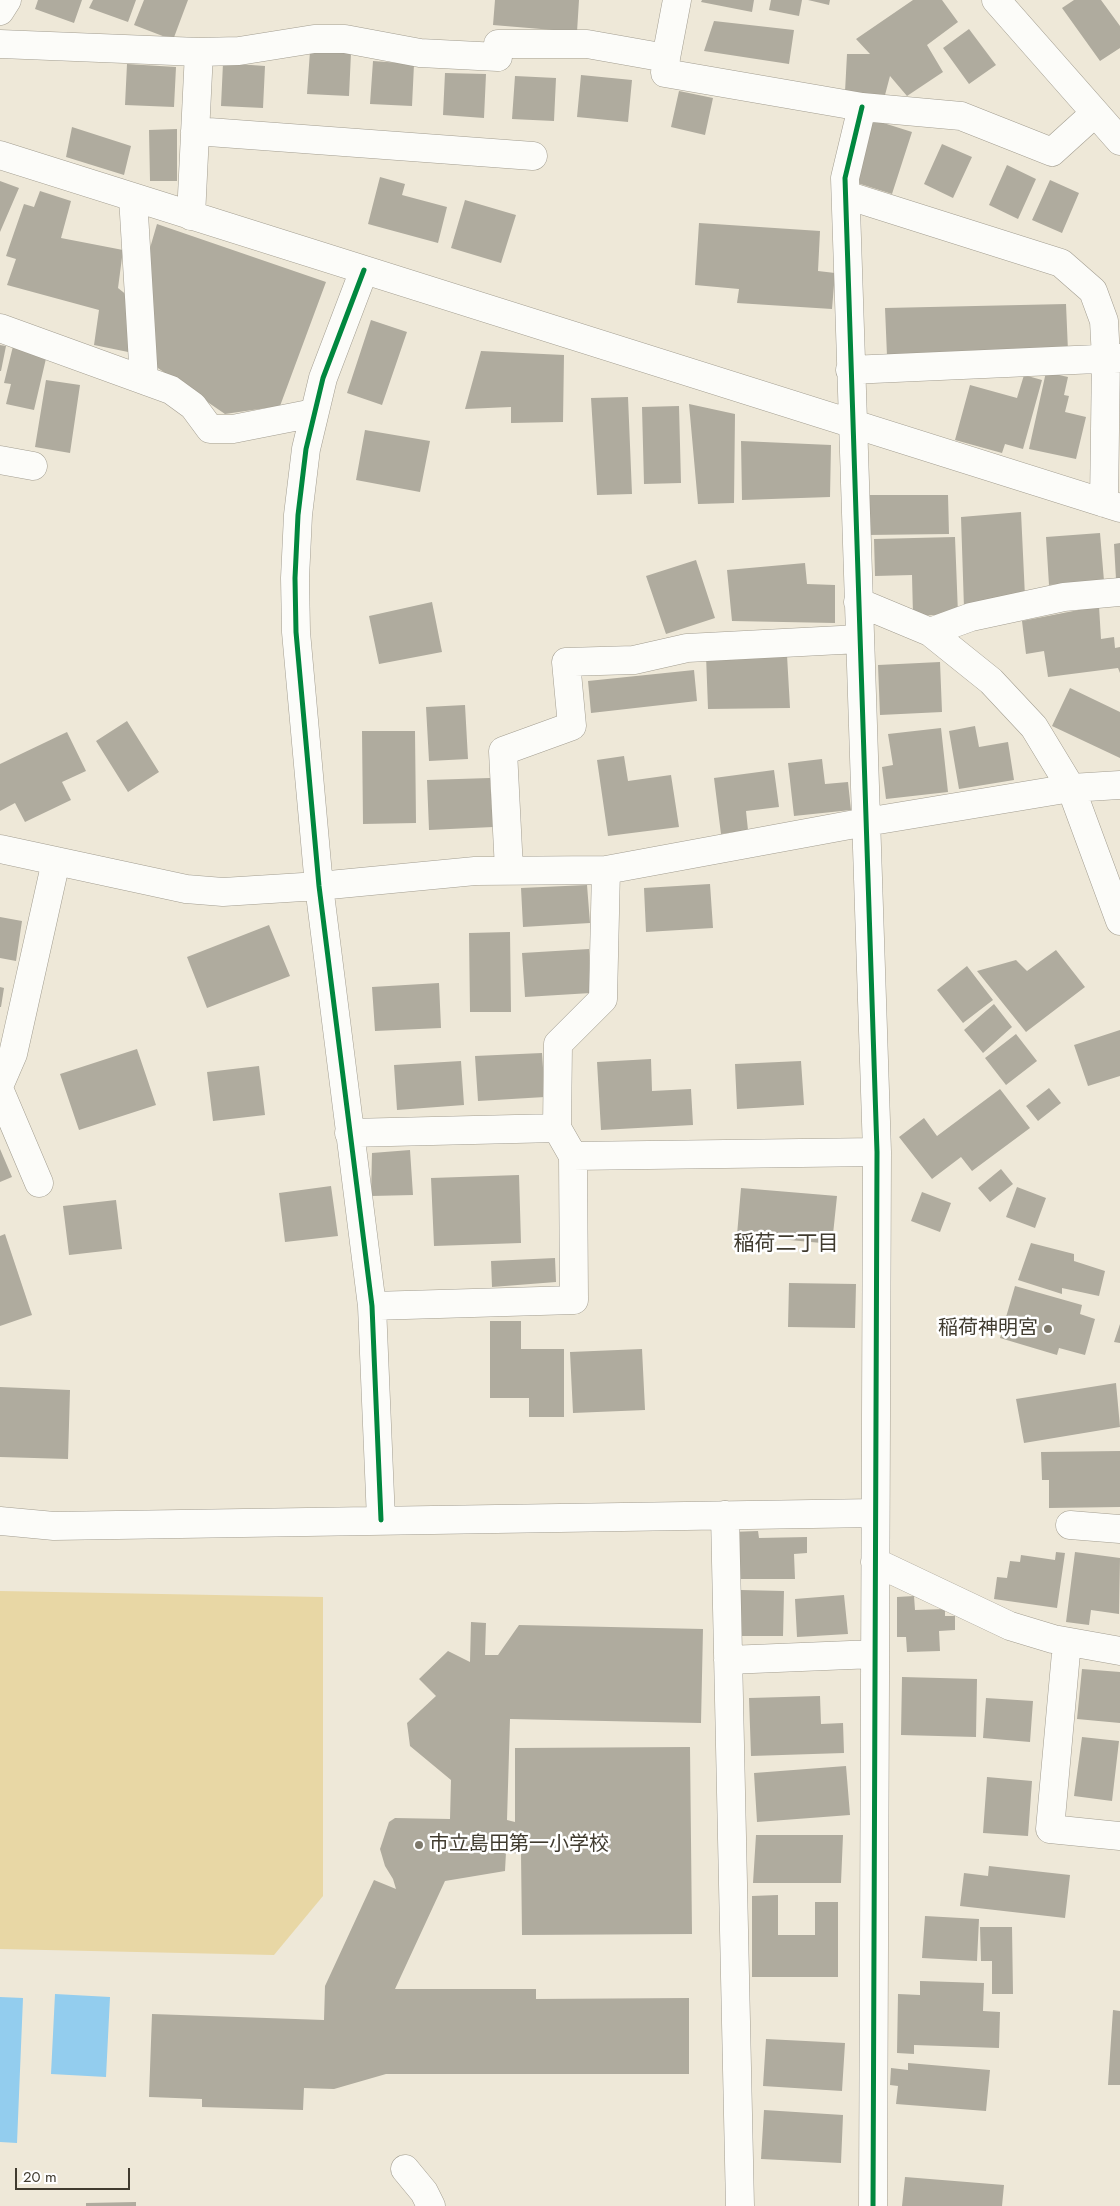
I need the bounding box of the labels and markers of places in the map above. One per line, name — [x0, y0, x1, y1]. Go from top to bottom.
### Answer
place label: 稲荷神明宮 — [938, 1317, 1038, 1341]
marker: 稲荷神明宮 — [1042, 1323, 1054, 1335]
place label: 市立島田第一小学校 — [429, 1833, 609, 1857]
marker: 市立島田第一小学校 — [413, 1839, 425, 1851]

